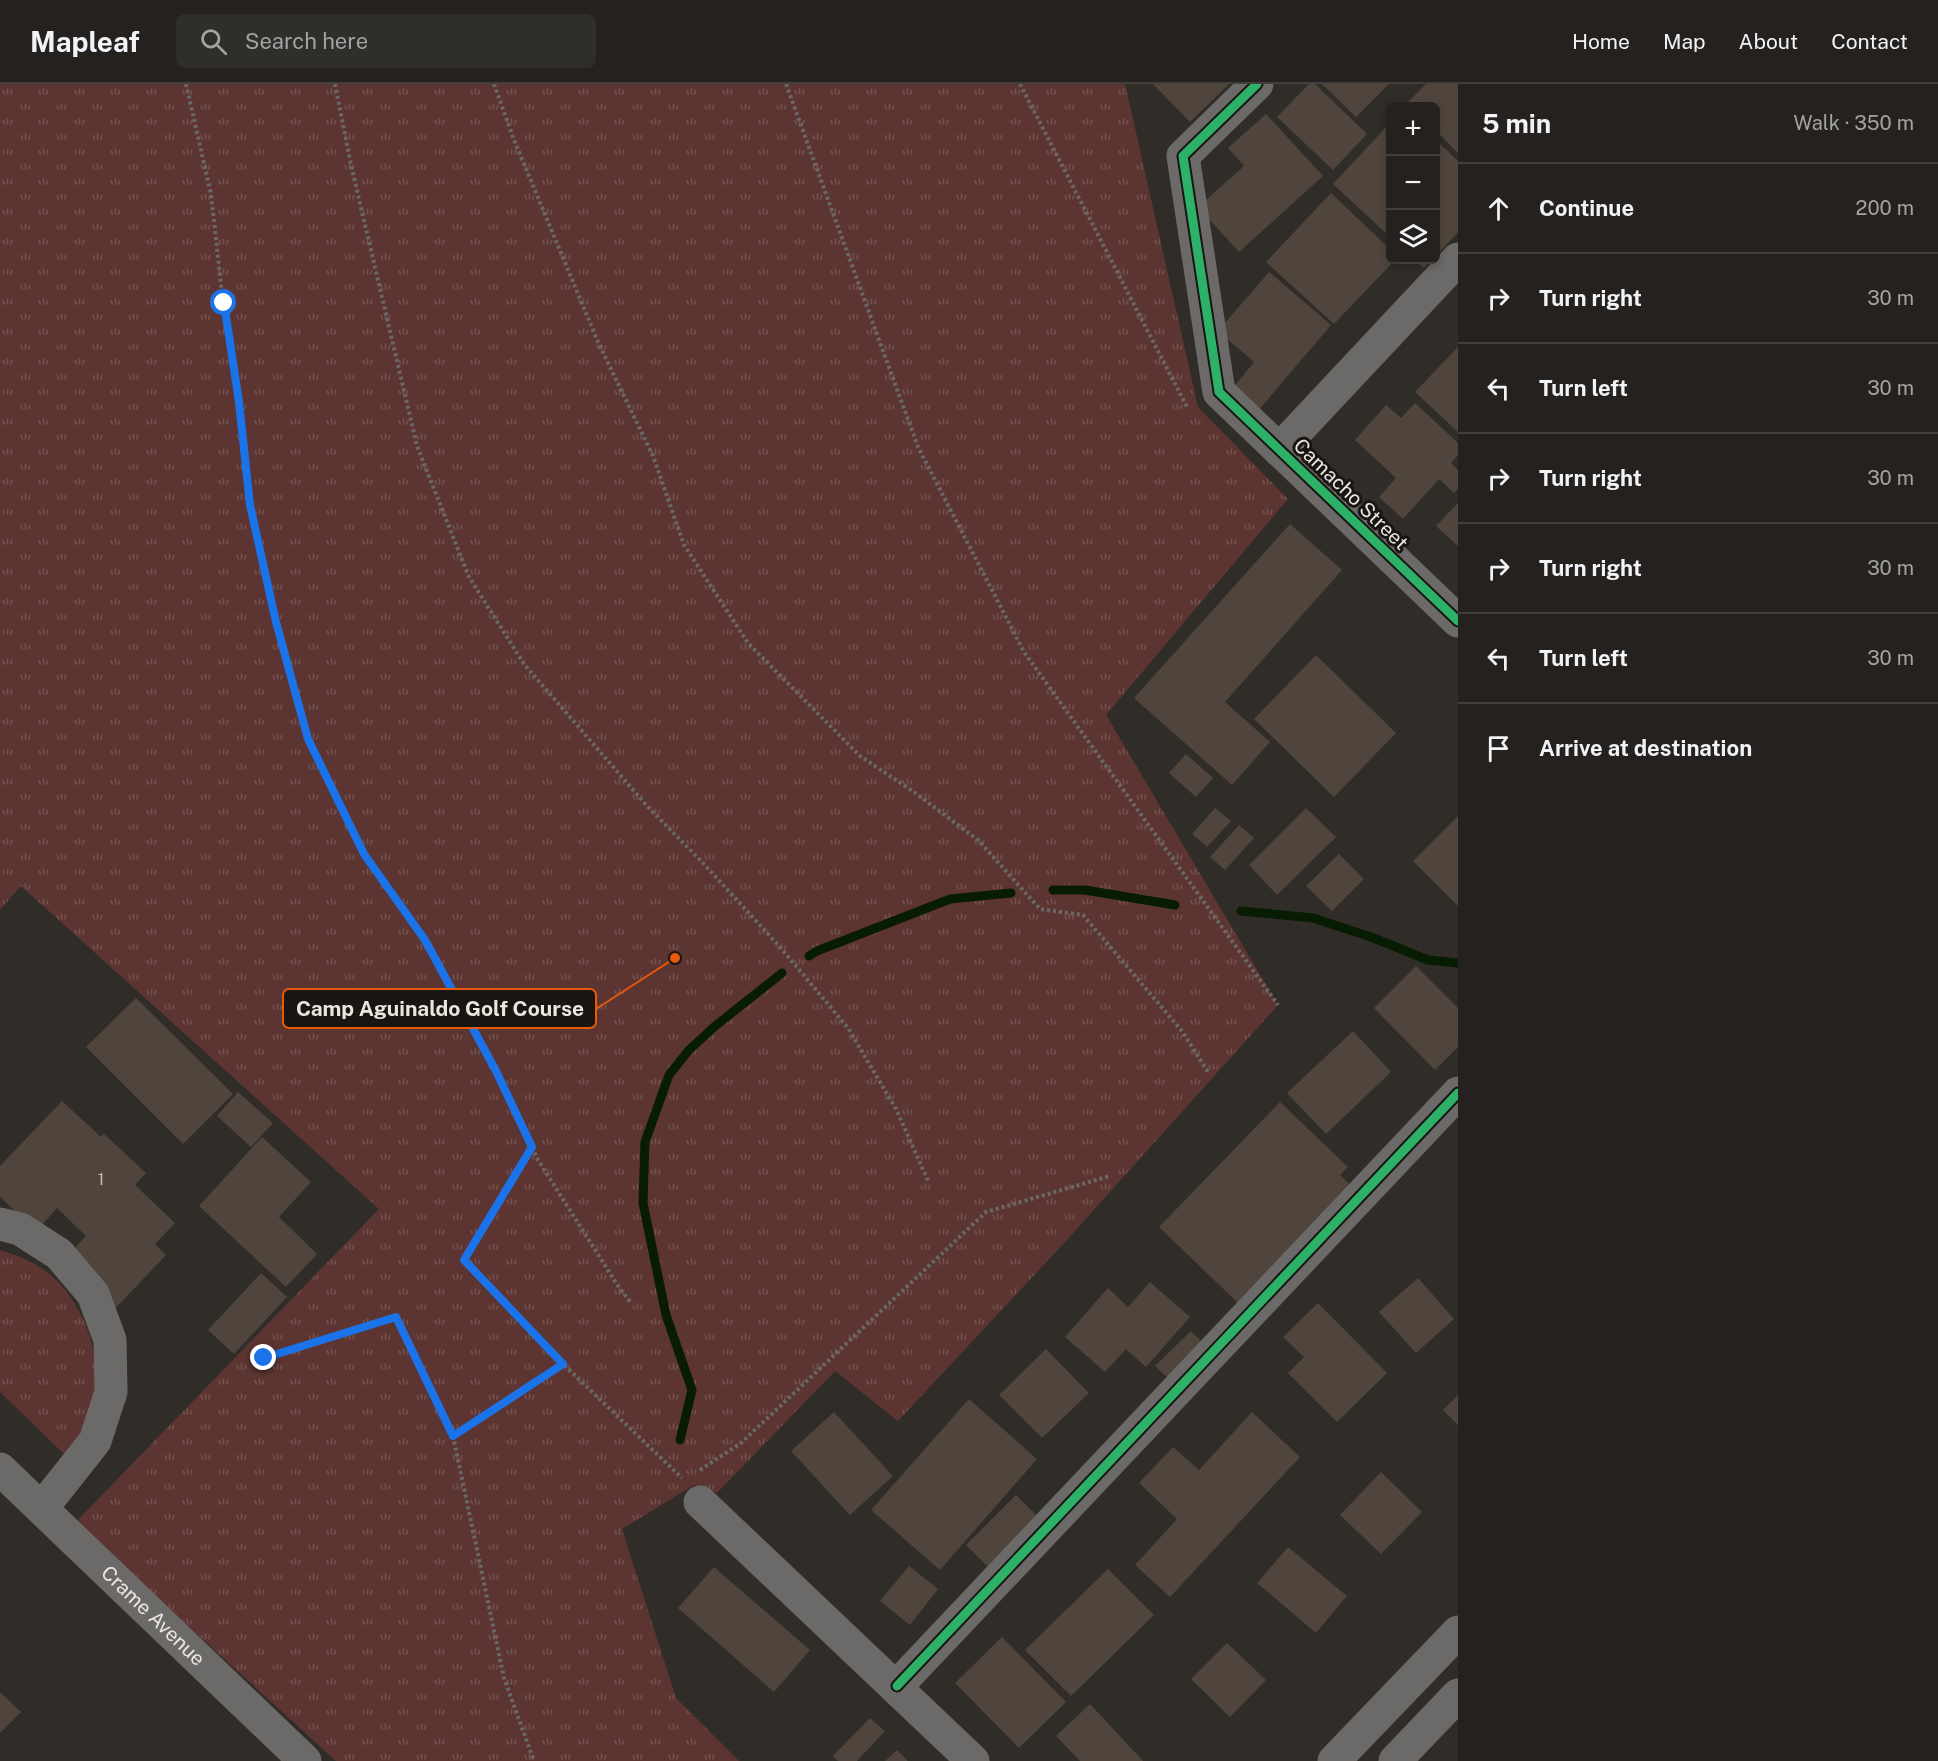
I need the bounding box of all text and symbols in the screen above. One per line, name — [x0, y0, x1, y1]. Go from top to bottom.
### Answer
search box — [176, 14, 596, 68]
text: Mapleaf — [30, 25, 140, 58]
icon: search — [197, 25, 230, 58]
text: Search here — [245, 28, 368, 54]
text: Home — [1572, 29, 1630, 54]
text: Map — [1663, 29, 1706, 54]
text: About — [1739, 29, 1798, 54]
text: Contact — [1831, 29, 1908, 54]
map controls — [1386, 102, 1440, 264]
button: + — [1386, 102, 1440, 156]
text: 5 min — [1482, 108, 1551, 139]
text: Walk · 350 m — [1794, 111, 1914, 135]
button: − — [1386, 156, 1440, 210]
icon: ahead — [1482, 192, 1515, 225]
text: Continue — [1539, 195, 1634, 221]
text: 200 m — [1856, 196, 1914, 220]
button: layers — [1386, 210, 1440, 264]
icon: right — [1482, 282, 1515, 315]
text: Turn right — [1539, 285, 1642, 311]
text: 30 m — [1867, 286, 1914, 310]
route start — [210, 289, 236, 315]
icon: left — [1482, 372, 1515, 405]
text: Turn left — [1539, 375, 1628, 401]
text: 30 m — [1867, 376, 1914, 400]
street label: Camacho Street — [1289, 433, 1413, 555]
icon: right — [1482, 462, 1515, 495]
text: Turn right — [1539, 465, 1642, 491]
text: 30 m — [1867, 466, 1914, 490]
icon: right — [1482, 552, 1515, 585]
text: Turn right — [1539, 555, 1642, 581]
text: 30 m — [1867, 556, 1914, 580]
icon: left — [1482, 642, 1515, 675]
text: Turn left — [1539, 645, 1628, 671]
text: 30 m — [1867, 646, 1914, 670]
icon: arrive — [1482, 732, 1515, 765]
text: Arrive at destination — [1539, 735, 1752, 761]
callout: Camp Aguinaldo Golf Course — [283, 989, 596, 1028]
text: Camp Aguinaldo Golf Course — [296, 996, 584, 1021]
house number: 1 — [98, 1170, 104, 1189]
route end — [250, 1344, 276, 1370]
street label: Crame Avenue — [96, 1560, 210, 1671]

